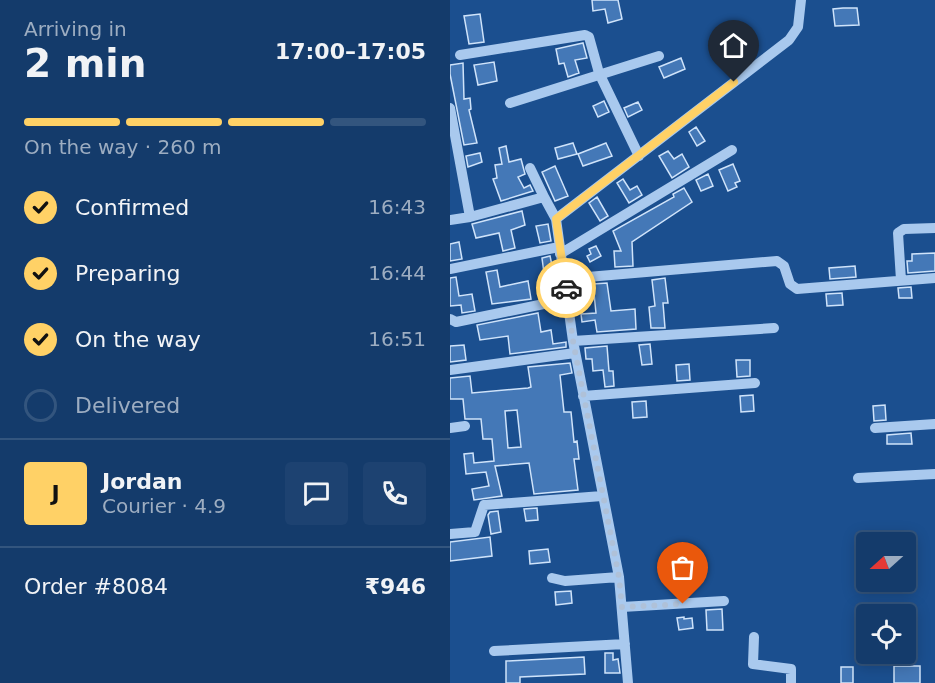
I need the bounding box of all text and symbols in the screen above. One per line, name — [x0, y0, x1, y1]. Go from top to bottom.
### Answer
text: Arriving in — [24, 17, 127, 41]
pin — [708, 20, 759, 82]
icon: home — [717, 29, 750, 62]
text: 17:00–17:05 — [275, 39, 426, 64]
text: 2 min — [24, 41, 146, 86]
text: On the way · 260 m — [24, 135, 222, 159]
icon: check — [24, 191, 57, 224]
text: Confirmed — [75, 195, 189, 220]
text: 16:43 — [368, 195, 426, 219]
icon: check — [24, 257, 57, 290]
courier — [536, 258, 596, 318]
text: Preparing — [75, 261, 181, 286]
text: 16:44 — [368, 261, 426, 285]
icon: car — [550, 272, 583, 305]
icon: check — [24, 323, 57, 356]
text: On the way — [75, 327, 201, 352]
text: 16:51 — [368, 327, 426, 351]
text: Delivered — [75, 393, 180, 418]
button: chat — [285, 462, 348, 525]
button: phone — [363, 462, 426, 525]
text: Jordan — [102, 469, 182, 494]
text: J — [51, 481, 60, 506]
text: Courier · 4.9 — [102, 494, 226, 518]
north arrow — [856, 532, 916, 592]
map controls — [856, 532, 916, 664]
pin — [657, 542, 708, 604]
icon: bag — [666, 551, 699, 584]
text: Order #8084 — [24, 574, 168, 599]
text: ₹946 — [365, 574, 426, 599]
button: locate — [856, 604, 916, 664]

